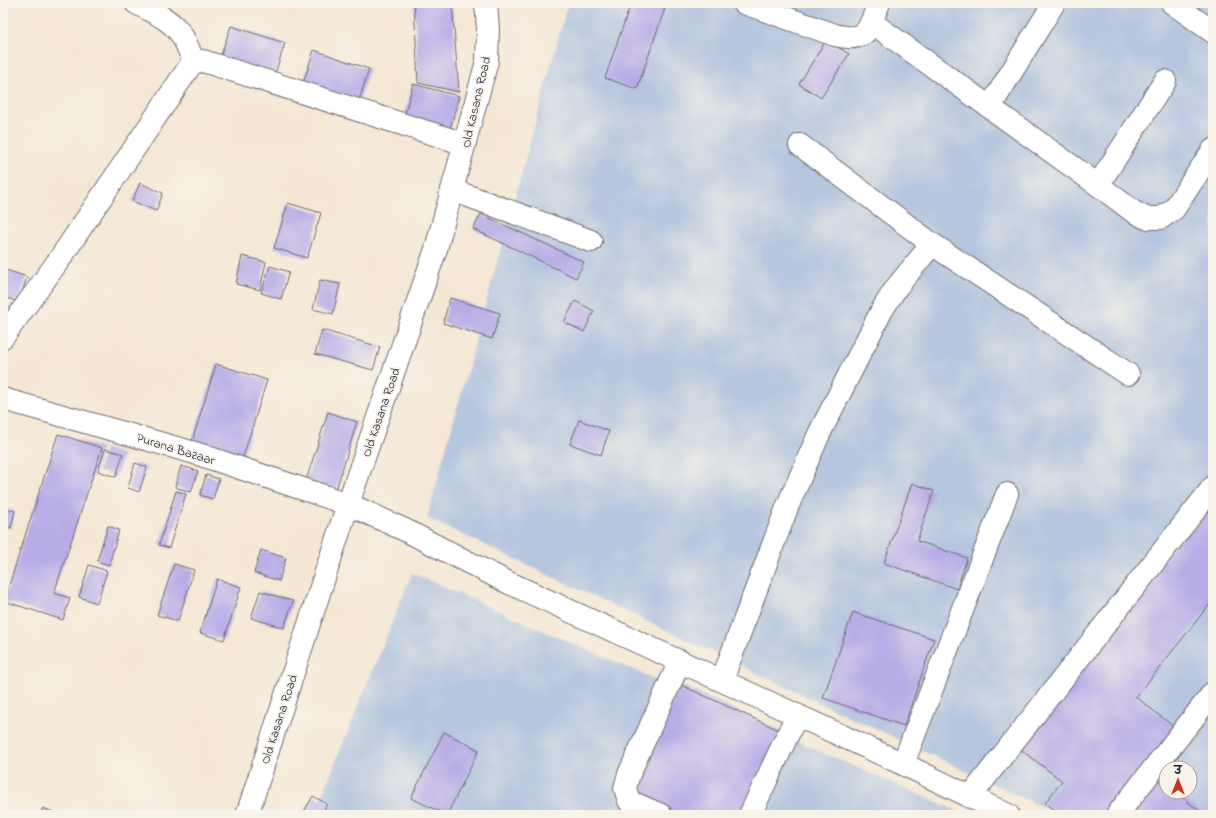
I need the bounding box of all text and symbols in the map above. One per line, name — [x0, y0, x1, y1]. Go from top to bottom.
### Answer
street label: Old Kasana Road — [457, 54, 496, 150]
street label: Old Kasana Road — [357, 365, 406, 460]
street label: Purana Bazaar — [134, 428, 218, 471]
street label: Old Kasana Road — [256, 672, 303, 767]
north arrow — [1158, 760, 1198, 800]
text: उ — [1173, 763, 1183, 779]

